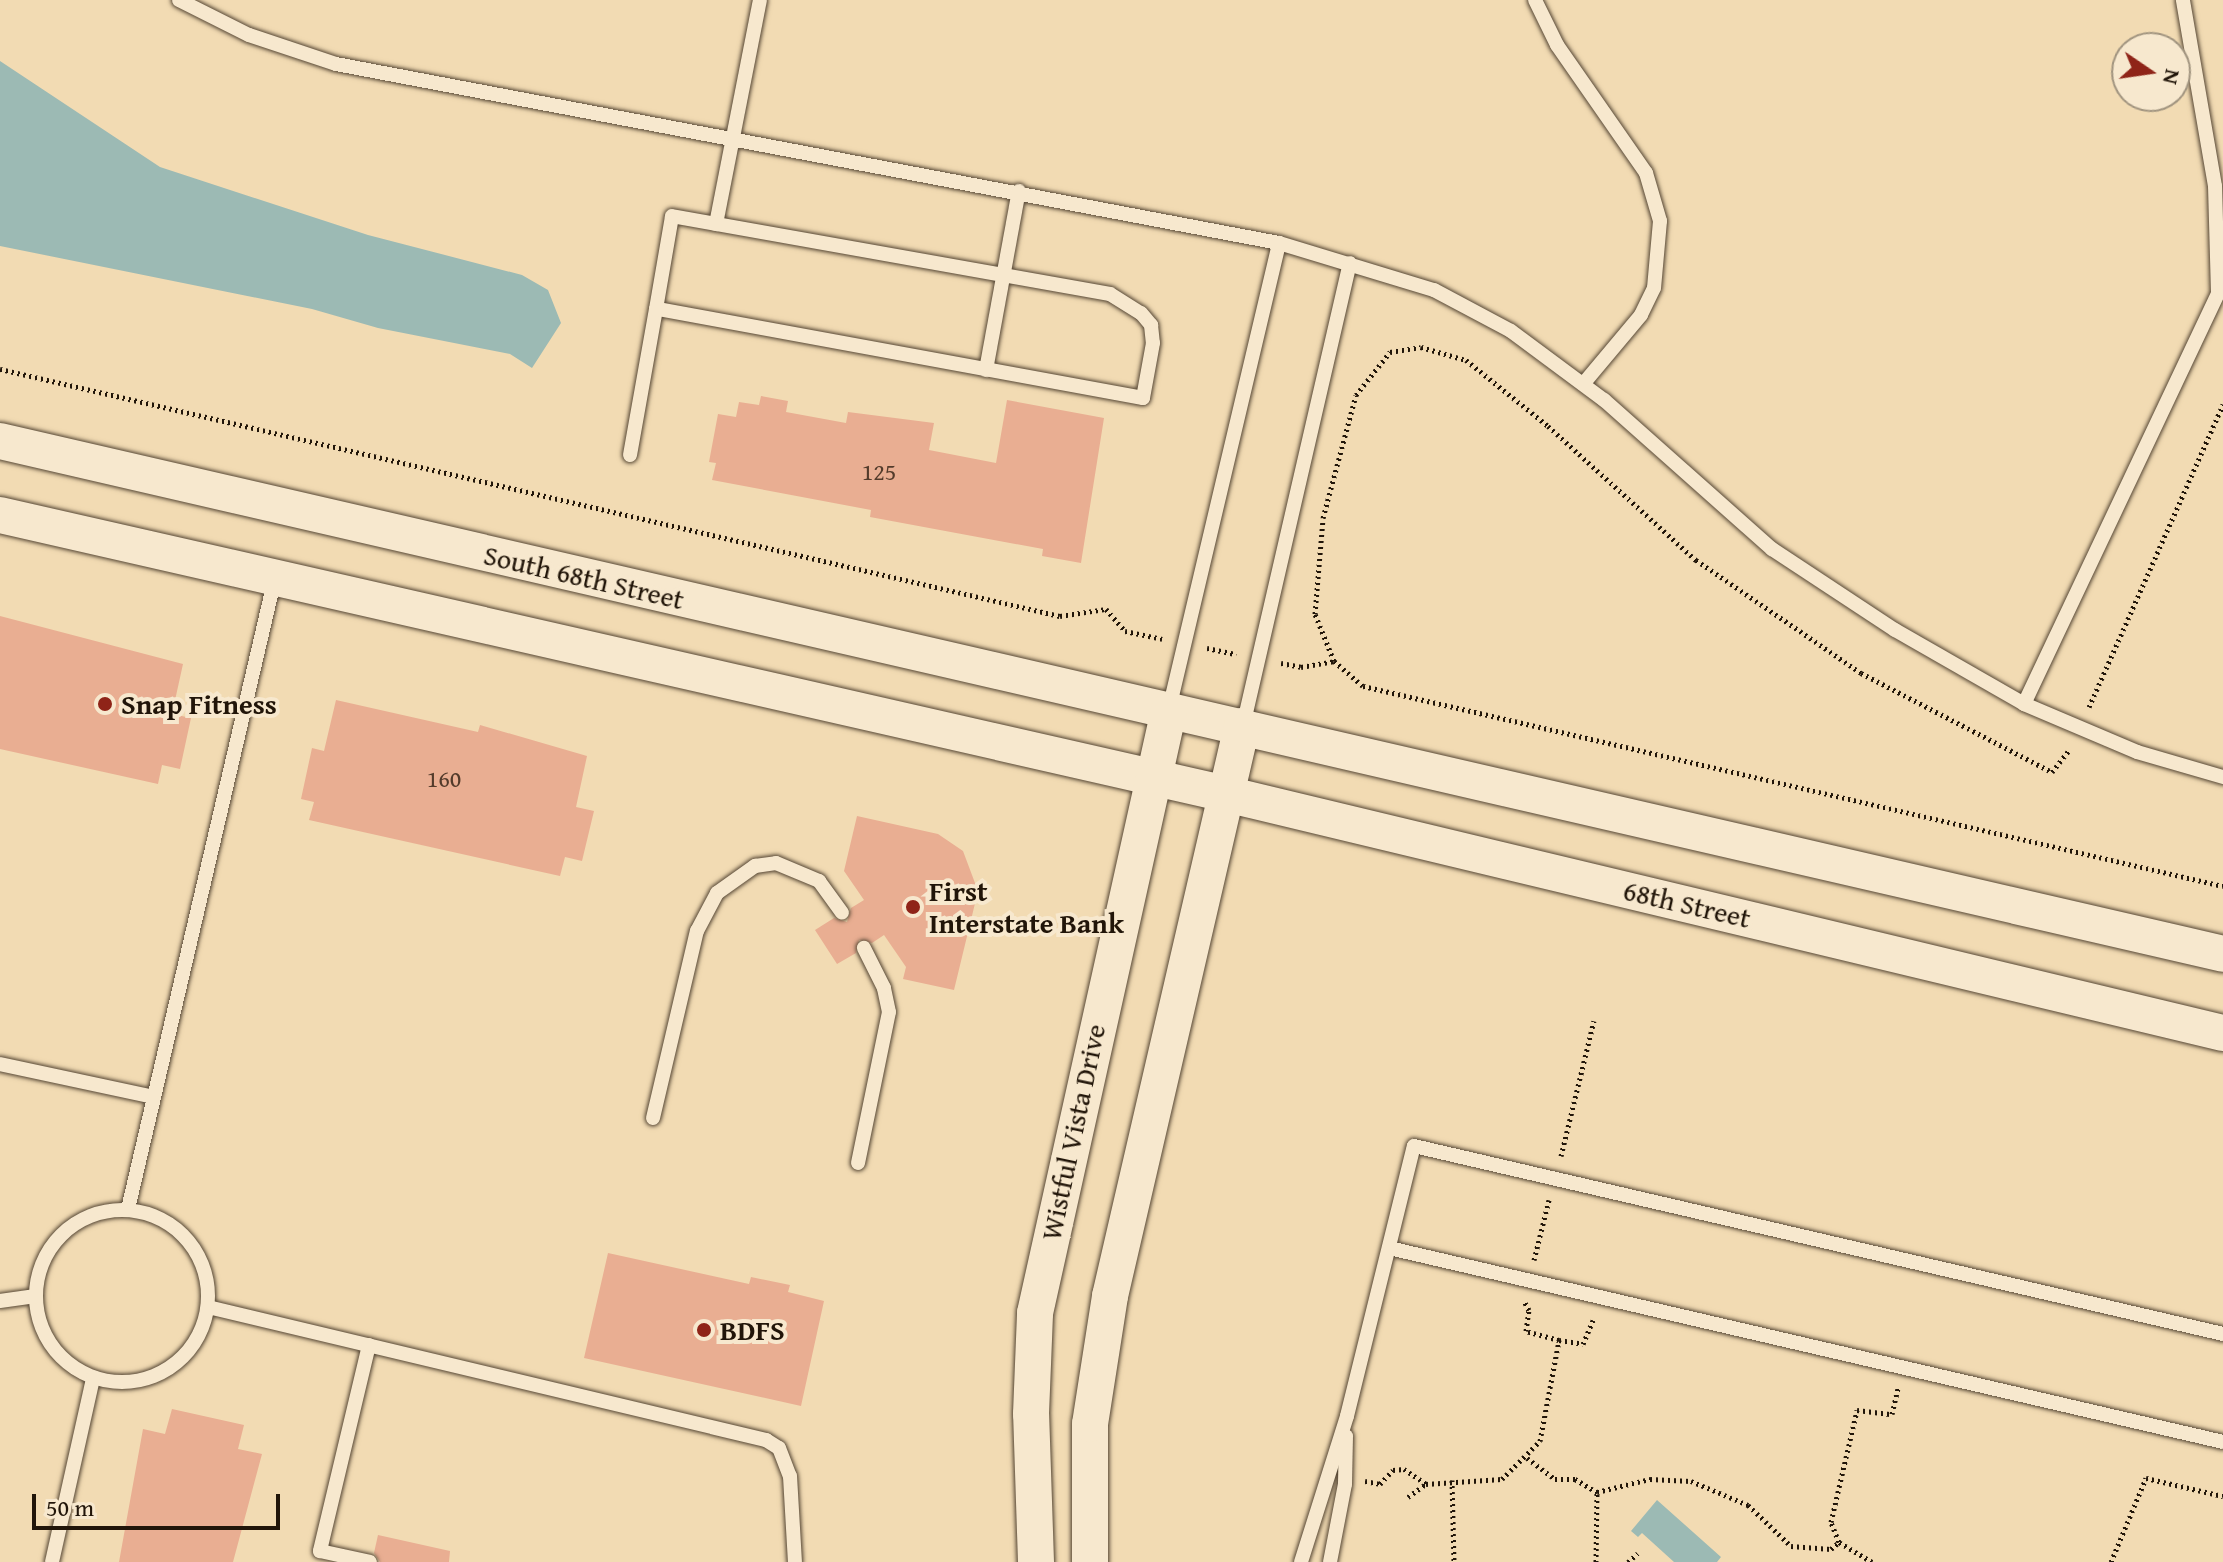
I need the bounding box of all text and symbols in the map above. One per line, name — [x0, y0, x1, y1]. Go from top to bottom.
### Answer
north arrow — [2111, 32, 2191, 112]
text: N — [2155, 66, 2190, 88]
house number: 125 — [862, 458, 896, 486]
street label: South 68th Street — [481, 538, 687, 616]
place label: Snap Fitness — [121, 687, 277, 721]
marker: Snap Fitness — [96, 695, 114, 713]
house number: 160 — [427, 765, 461, 793]
street label: 68th Street — [1620, 873, 1754, 935]
place label: First Interstate Bank — [929, 874, 1124, 940]
marker: First Interstate Bank — [904, 898, 922, 916]
street label: Wistful Vista Drive — [1034, 1021, 1112, 1243]
place label: BDFS — [720, 1313, 785, 1347]
marker: BDFS — [695, 1321, 713, 1339]
scale bar — [36, 1478, 284, 1528]
text: 50 m — [46, 1490, 94, 1525]

